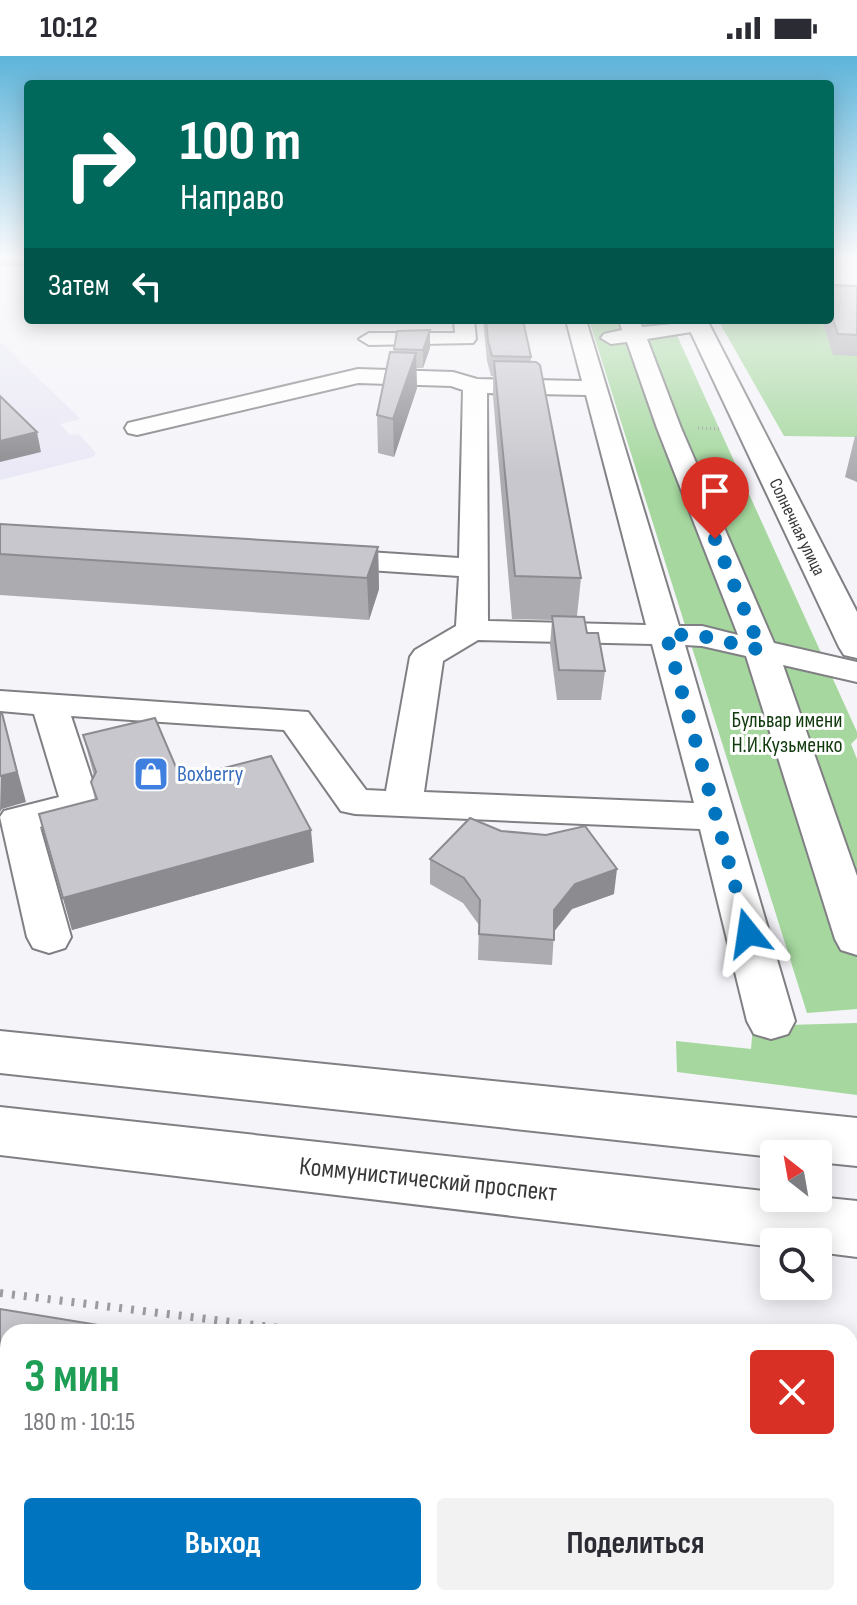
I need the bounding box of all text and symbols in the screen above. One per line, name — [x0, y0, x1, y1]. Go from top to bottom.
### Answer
text: 10:12 — [40, 10, 98, 46]
text: 100 m — [180, 109, 301, 176]
icon: right — [48, 112, 152, 216]
text: Направо — [180, 177, 284, 220]
icon: left — [125, 264, 169, 308]
text: Затем — [48, 268, 109, 304]
pin — [681, 457, 749, 539]
icon: arrive — [693, 469, 737, 513]
street label: Солнечная улица — [764, 475, 830, 579]
park label: Бульвар имени Н.И.Кузьменко — [731, 707, 843, 759]
shop icon: Boxberry — [132, 755, 170, 793]
place label: Boxberry — [177, 761, 244, 788]
position arrow — [706, 891, 790, 975]
north arrow — [760, 1140, 832, 1212]
map controls — [760, 1140, 832, 1300]
street label: Коммунистический проспект — [298, 1151, 558, 1209]
button: search — [760, 1228, 832, 1300]
text: 3 мин — [24, 1348, 120, 1405]
button: close — [750, 1350, 834, 1434]
text: 180 m · 10:15 — [24, 1407, 135, 1438]
button: Выход — [24, 1498, 421, 1590]
button: Поделиться — [437, 1498, 834, 1590]

